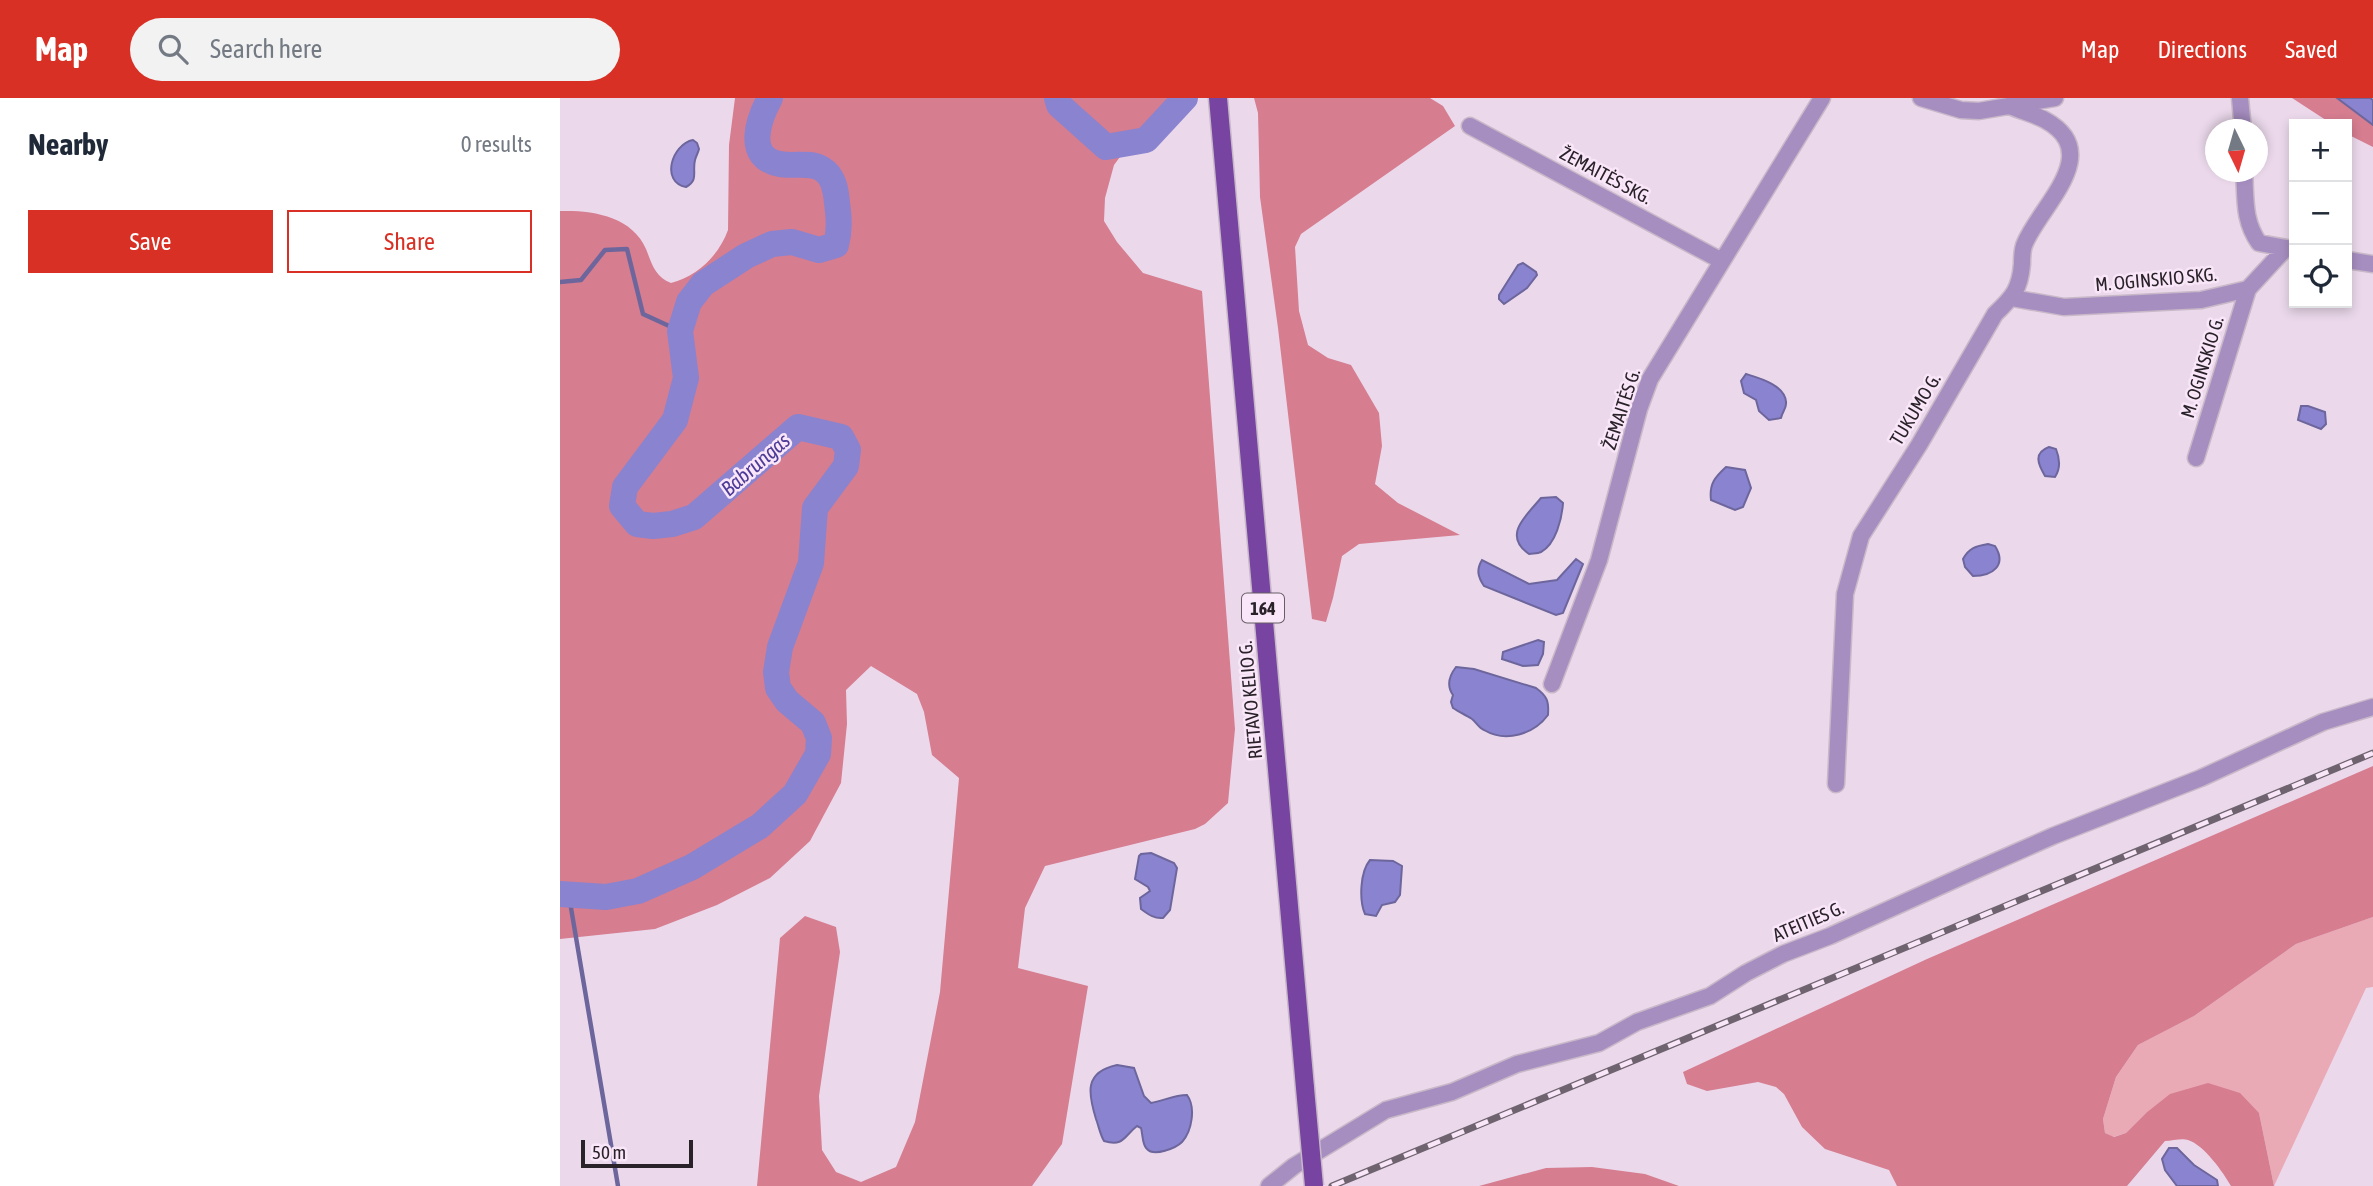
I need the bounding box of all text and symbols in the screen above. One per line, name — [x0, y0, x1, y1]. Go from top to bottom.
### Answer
search box — [130, 18, 620, 81]
text: Map — [35, 30, 88, 68]
icon: search — [154, 30, 192, 68]
text: Search here — [210, 34, 322, 64]
text: Map — [2081, 36, 2119, 63]
text: Directions — [2157, 36, 2247, 63]
text: Saved — [2285, 36, 2338, 63]
north arrow — [2205, 119, 2268, 182]
map controls — [2289, 119, 2352, 308]
button: + — [2289, 119, 2352, 182]
text: Nearby — [28, 127, 108, 161]
text: 0 results — [461, 131, 532, 157]
street label: ŽEMAITĖS SKG. — [1556, 142, 1656, 208]
button: − — [2289, 182, 2352, 245]
button: Save — [28, 210, 273, 273]
button: Share — [287, 210, 532, 273]
button: locate — [2289, 245, 2352, 308]
street label: M. OGINSKIO SKG. — [2094, 263, 2218, 295]
street label: M. OGINSKIO G. — [2176, 313, 2228, 421]
street label: ŽEMAITĖS G. — [1598, 366, 1644, 452]
street label: TUKUMO G. — [1885, 369, 1945, 449]
water label: Babrungas — [716, 428, 794, 500]
road number: 164 — [1242, 594, 1284, 622]
street label: RIETAVO KELIO G. — [1234, 640, 1266, 760]
street label: ATEITIES G. — [1769, 896, 1847, 946]
scale bar — [581, 1137, 693, 1169]
text: 50 m — [592, 1141, 626, 1163]

